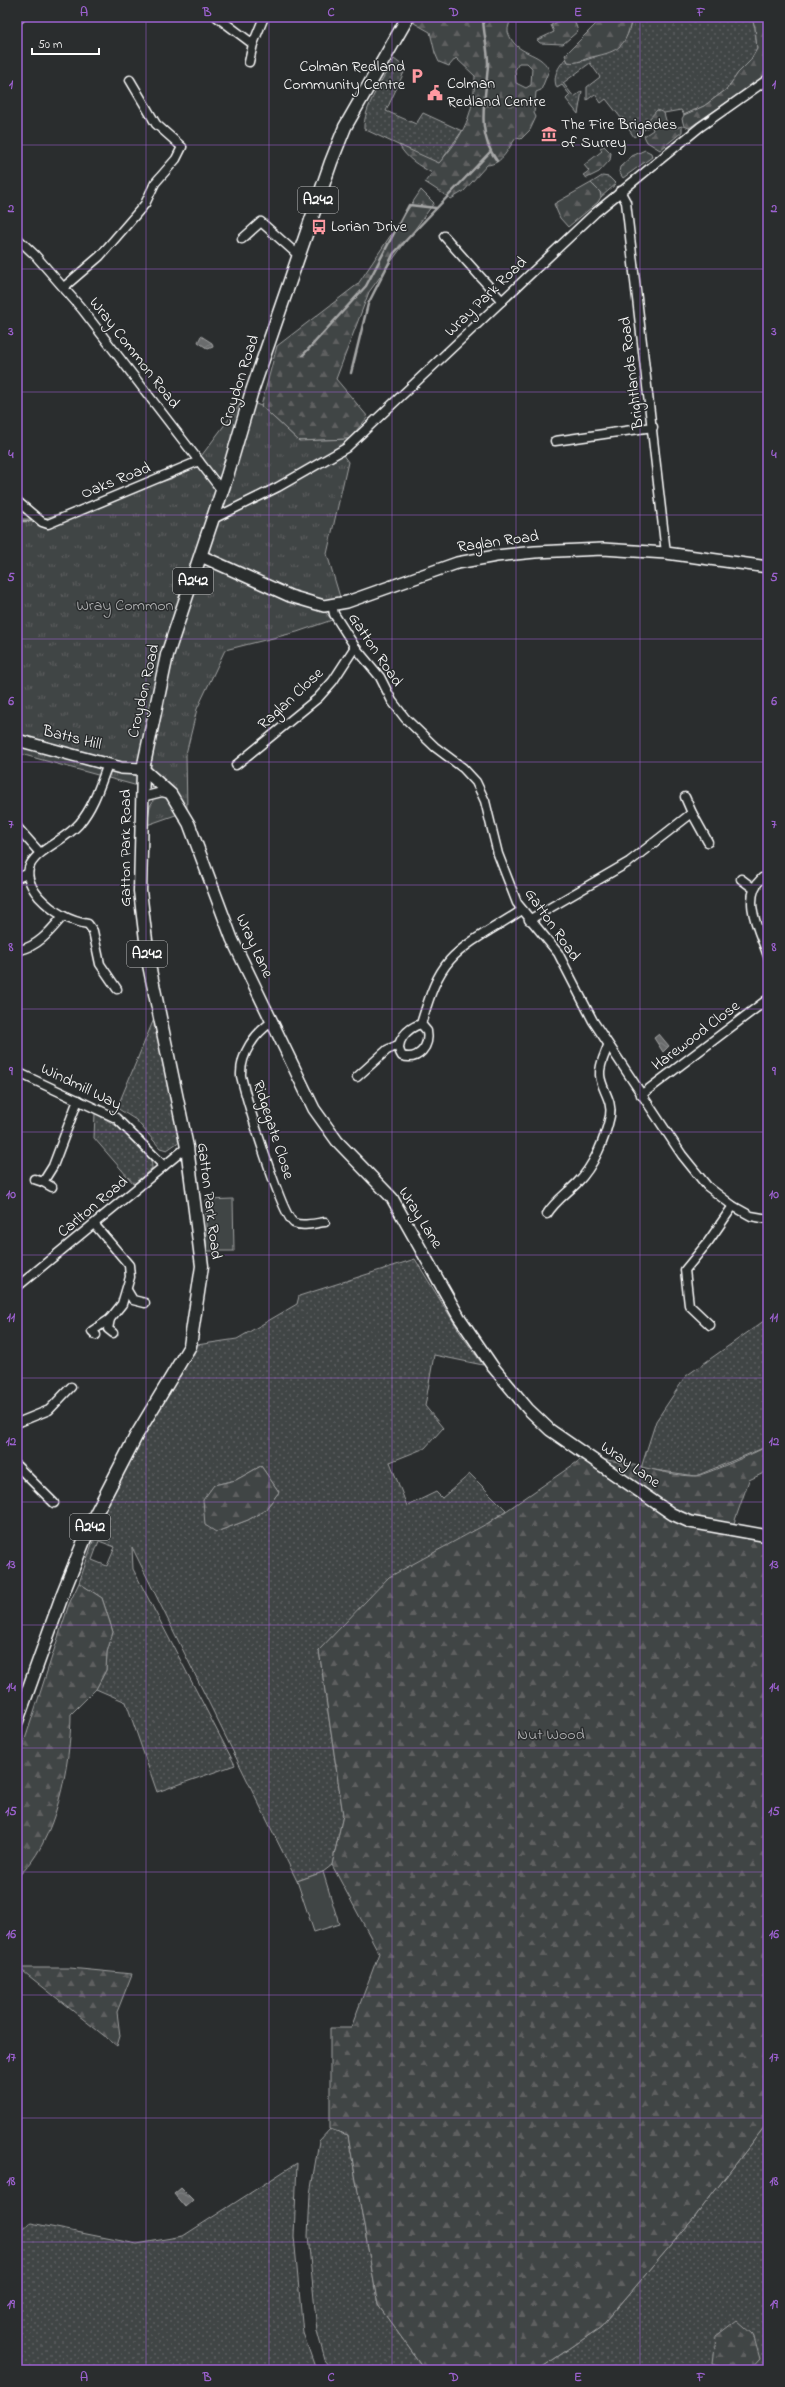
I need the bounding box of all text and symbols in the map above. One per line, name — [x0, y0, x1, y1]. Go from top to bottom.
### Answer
text: A — [80, 3, 88, 22]
text: B — [202, 3, 212, 22]
text: C — [327, 3, 335, 22]
text: D — [448, 3, 459, 22]
text: E — [574, 3, 582, 22]
text: F — [696, 3, 706, 22]
scale bar — [32, 30, 99, 56]
text: 50 m — [38, 36, 62, 54]
place label: Colman Redland Community Centre — [284, 55, 406, 97]
parking icon: Colman Redland Community Centre — [408, 67, 426, 85]
place label: Colman Redland Centre — [447, 72, 546, 114]
text: 1 — [9, 75, 14, 94]
text: 1 — [772, 75, 777, 94]
public building icon: Colman Redland Centre — [426, 84, 444, 102]
place label: The Fire Brigades of Surrey — [561, 113, 677, 155]
museum icon: The Fire Brigades of Surrey — [540, 125, 558, 143]
road number: A242 — [298, 187, 338, 213]
text: 2 — [7, 199, 15, 218]
text: 2 — [770, 199, 778, 218]
place label: Lorian Drive — [331, 215, 408, 239]
bus stop icon: Lorian Drive — [310, 218, 328, 236]
street label: Wray Park Road — [439, 251, 533, 343]
street label: Wray Common Road — [83, 292, 185, 414]
street label: Brightlands Road — [613, 315, 651, 432]
text: 3 — [7, 322, 14, 341]
text: 3 — [770, 322, 777, 341]
street label: Croydon Road — [214, 332, 266, 430]
text: 4 — [7, 445, 14, 464]
text: 4 — [770, 445, 777, 464]
street label: Oaks Road — [78, 456, 154, 506]
street label: Raglan Road — [456, 524, 540, 560]
text: 5 — [7, 568, 15, 587]
road number: A242 — [173, 568, 213, 594]
text: 5 — [770, 568, 778, 587]
park label: Wray Common — [76, 594, 174, 618]
street label: Gatton Road — [341, 608, 409, 692]
street label: Croydon Road — [122, 642, 166, 740]
street label: Raglan Close — [253, 662, 330, 736]
text: 6 — [7, 692, 14, 711]
text: 6 — [770, 692, 777, 711]
street label: Batts Hill — [39, 719, 104, 757]
street label: Gatton Park Road — [114, 789, 138, 907]
text: 7 — [8, 815, 14, 834]
text: 7 — [771, 815, 777, 834]
street label: Gatton Road — [518, 884, 586, 966]
street label: Wray Lane — [229, 910, 280, 983]
text: 8 — [8, 938, 14, 957]
text: 8 — [771, 938, 777, 957]
road number: A242 — [127, 941, 167, 967]
street label: Harewood Close — [647, 994, 746, 1077]
street label: Windmill Way — [36, 1057, 126, 1117]
text: 9 — [8, 1062, 14, 1081]
text: 9 — [771, 1062, 777, 1081]
street label: Ridgegate Close — [246, 1078, 301, 1183]
street label: Gatton Park Road — [190, 1141, 228, 1261]
street label: Carlton Road — [53, 1170, 133, 1244]
street label: Wray Lane — [392, 1183, 449, 1254]
text: 10 — [6, 1185, 16, 1204]
text: 10 — [769, 1185, 779, 1204]
text: 11 — [7, 1308, 16, 1327]
text: 11 — [770, 1308, 779, 1327]
text: 12 — [6, 1432, 17, 1451]
text: 12 — [769, 1432, 780, 1451]
street label: Wray Lane — [595, 1436, 666, 1495]
road number: A242 — [70, 1514, 110, 1540]
text: 13 — [6, 1555, 16, 1574]
text: 13 — [769, 1555, 779, 1574]
text: 14 — [6, 1678, 16, 1697]
text: 14 — [769, 1678, 779, 1697]
park label: Nut Wood — [517, 1723, 585, 1747]
text: 15 — [5, 1802, 17, 1821]
text: 15 — [768, 1802, 780, 1821]
text: 16 — [6, 1925, 16, 1944]
text: 16 — [769, 1925, 779, 1944]
text: 17 — [6, 2048, 16, 2067]
text: 17 — [769, 2048, 779, 2067]
text: 18 — [6, 2172, 16, 2191]
text: 18 — [769, 2172, 779, 2191]
text: 19 — [7, 2295, 16, 2314]
text: 19 — [770, 2295, 779, 2314]
text: A — [80, 2368, 88, 2387]
text: B — [202, 2368, 212, 2387]
text: C — [327, 2368, 335, 2387]
text: D — [448, 2368, 459, 2387]
text: E — [574, 2368, 582, 2387]
text: F — [696, 2368, 706, 2387]

